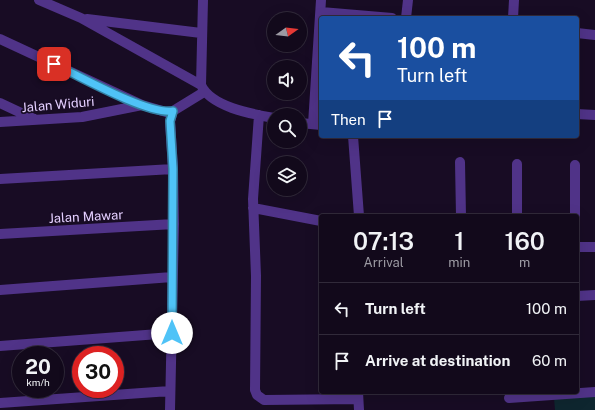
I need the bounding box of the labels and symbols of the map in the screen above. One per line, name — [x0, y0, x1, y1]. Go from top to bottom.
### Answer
north arrow — [267, 12, 307, 52]
pin — [37, 47, 71, 81]
street label: Jalan Widuri — [21, 94, 95, 115]
street label: Jalan Mawar — [48, 207, 124, 226]
position arrow — [151, 312, 193, 354]
speed limit sign: 30 — [72, 346, 124, 398]

